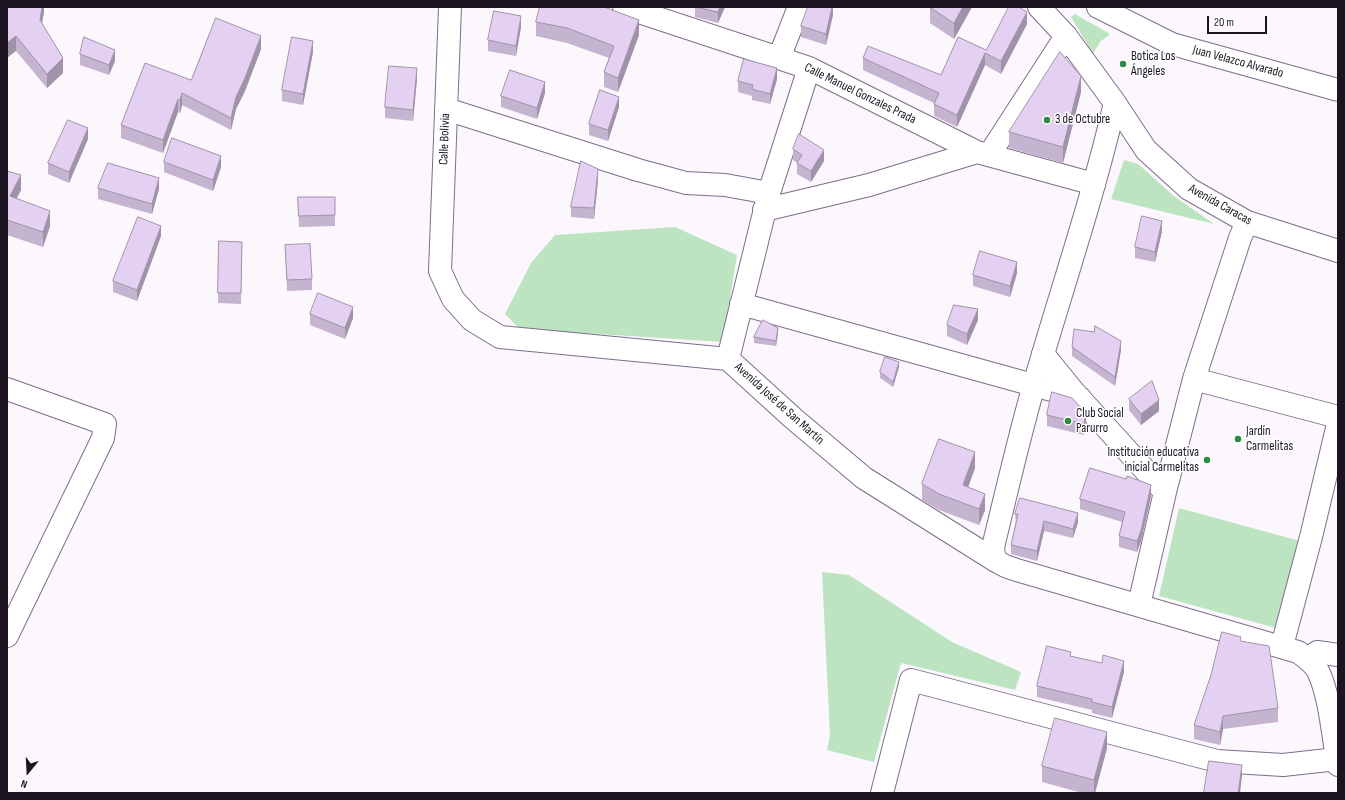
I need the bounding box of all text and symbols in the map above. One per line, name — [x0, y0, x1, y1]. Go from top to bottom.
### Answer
scale bar — [1209, 8, 1269, 34]
text: 20 m — [1214, 15, 1234, 30]
street label: Juan Velazco Alvarado — [1191, 42, 1285, 82]
place label: Botica Los Ángeles — [1131, 49, 1175, 80]
marker: Botica Los Ángeles — [1118, 59, 1128, 69]
street label: Calle Manuel Gonzales Prada — [801, 60, 919, 128]
place label: 3 de Octubre — [1055, 112, 1110, 128]
street label: Calle Bolivia — [436, 113, 454, 165]
marker: 3 de Octubre — [1042, 115, 1052, 125]
street label: Avenida Caracas — [1185, 181, 1255, 229]
street label: Avenida José de San Martín — [731, 360, 827, 448]
place label: Club Social Parurro — [1076, 406, 1124, 437]
marker: Club Social Parurro — [1063, 416, 1073, 426]
place label: Jardín Carmelitas — [1246, 424, 1293, 455]
marker: Jardín Carmelitas — [1233, 434, 1243, 444]
place label: Institución educativa inicial Carmelitas — [1107, 445, 1199, 476]
marker: Institución educativa inicial Carmelitas — [1202, 455, 1212, 465]
north arrow — [8, 752, 48, 792]
text: N — [19, 777, 29, 791]

